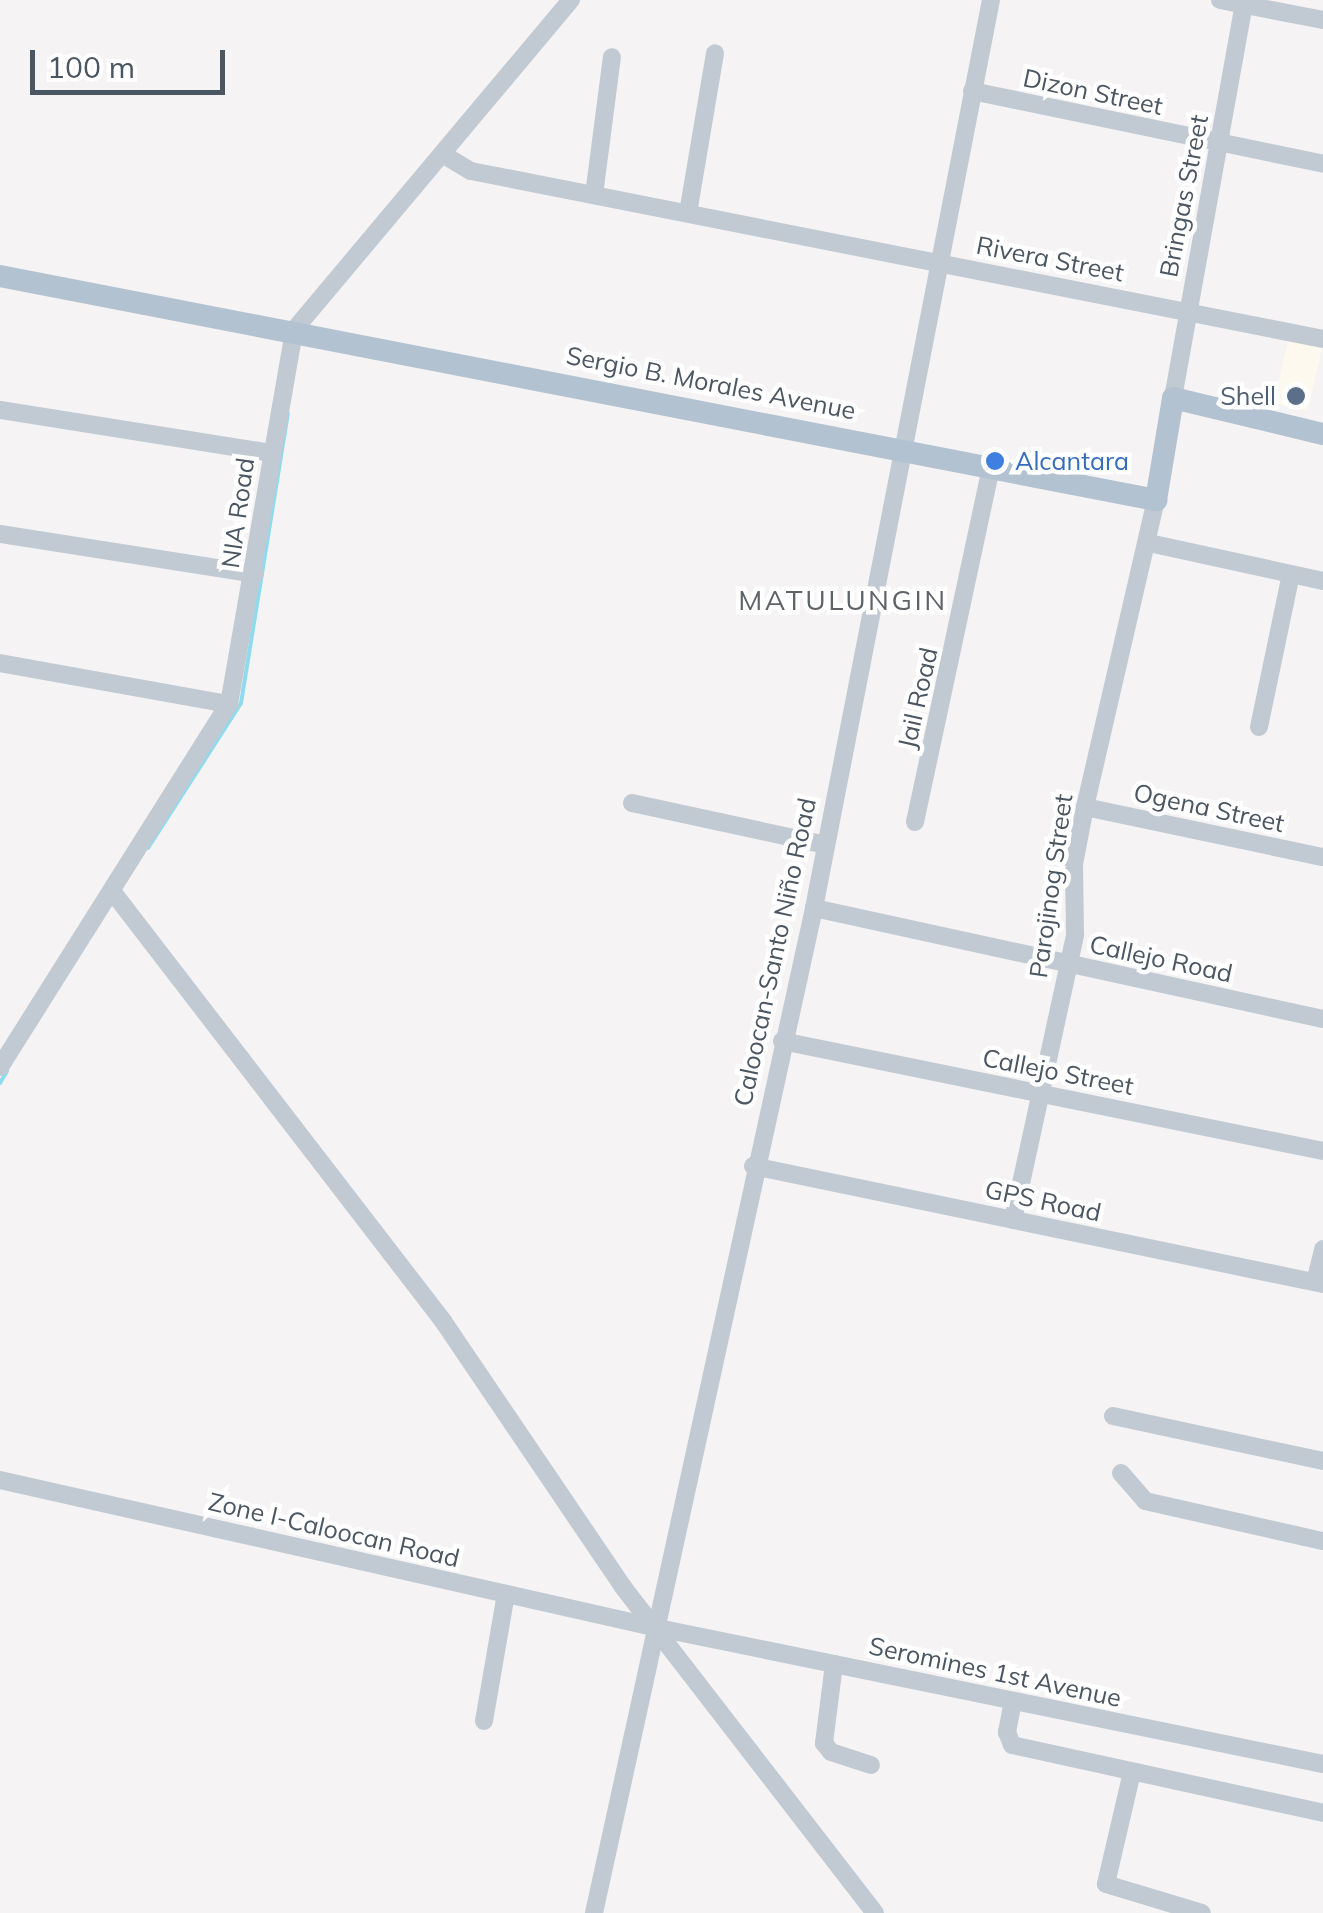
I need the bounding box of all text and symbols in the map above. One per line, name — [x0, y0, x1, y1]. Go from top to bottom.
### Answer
scale bar — [35, 30, 230, 92]
text: 100 m — [47, 48, 135, 86]
street label: Dizon Street — [1020, 63, 1166, 121]
street label: Bringas Street — [1154, 112, 1214, 280]
street label: Rivera Street — [974, 230, 1126, 288]
street label: Sergio B. Morales Avenue — [564, 340, 858, 426]
place label: Shell — [1220, 381, 1276, 411]
marker: Shell — [1285, 385, 1307, 407]
place label: Alcantara — [1015, 446, 1129, 476]
marker: Alcantara — [984, 450, 1006, 472]
street label: NIA Road — [215, 456, 261, 570]
district label: MATULUNGIN — [738, 583, 948, 617]
street label: Jail Road — [892, 644, 944, 752]
street label: Ogena Street — [1131, 777, 1287, 839]
street label: Parojinog Street — [1023, 792, 1079, 980]
street label: Caloocan-Santo Niño Road — [728, 795, 822, 1109]
street label: Callejo Road — [1087, 929, 1235, 989]
street label: Callejo Street — [980, 1043, 1136, 1101]
street label: GPS Road — [982, 1174, 1104, 1228]
street label: Zone I-Caloocan Road — [206, 1487, 462, 1573]
street label: Seromines 1st Avenue — [866, 1631, 1124, 1713]

